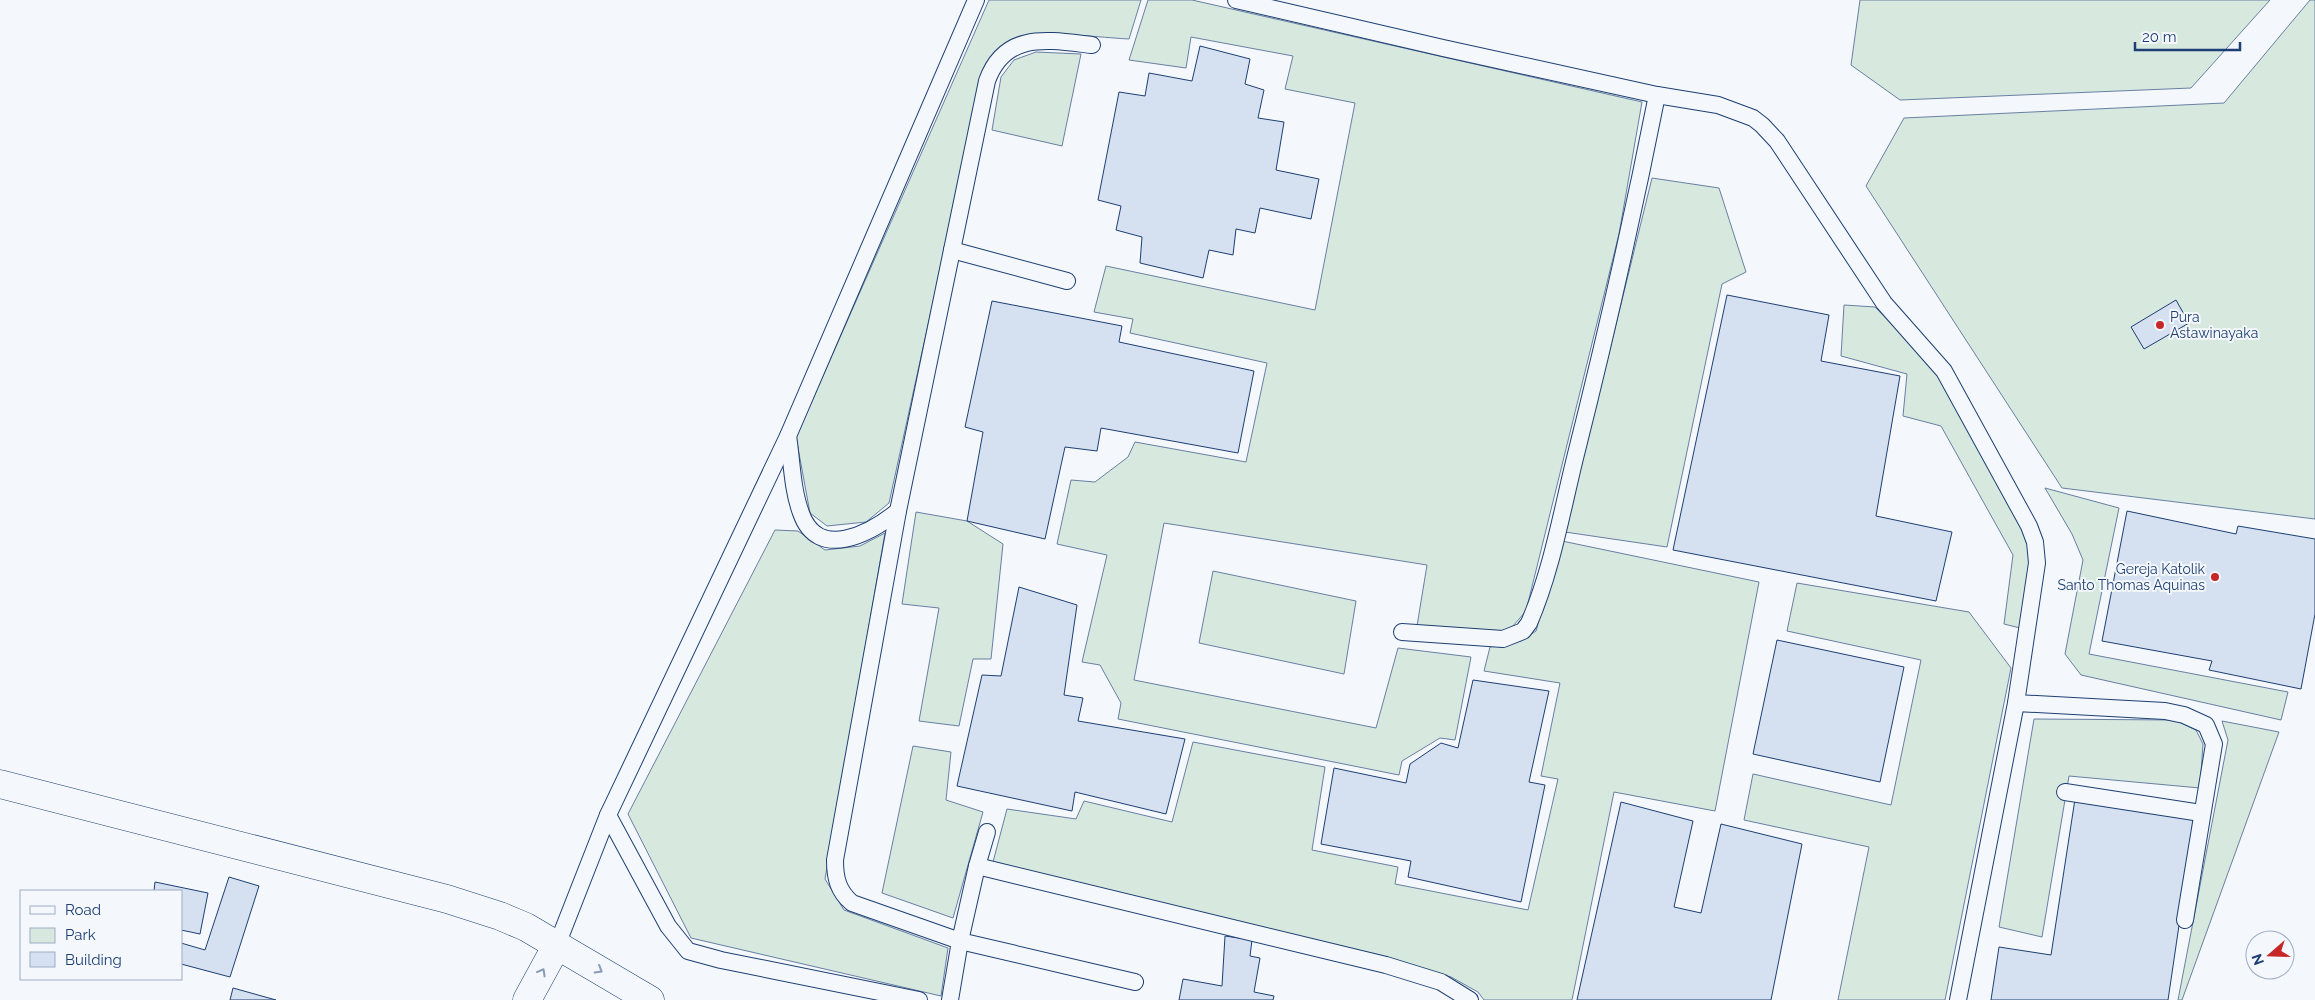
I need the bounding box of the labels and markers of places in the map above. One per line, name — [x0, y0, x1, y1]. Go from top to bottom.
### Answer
place label: Pura Astawinayaka — [2170, 309, 2258, 341]
marker: Pura Astawinayaka — [2154, 319, 2166, 331]
place label: Gereja Katolik Santo Thomas Aquinas — [2057, 561, 2206, 593]
marker: Gereja Katolik Santo Thomas Aquinas — [2209, 571, 2221, 583]

